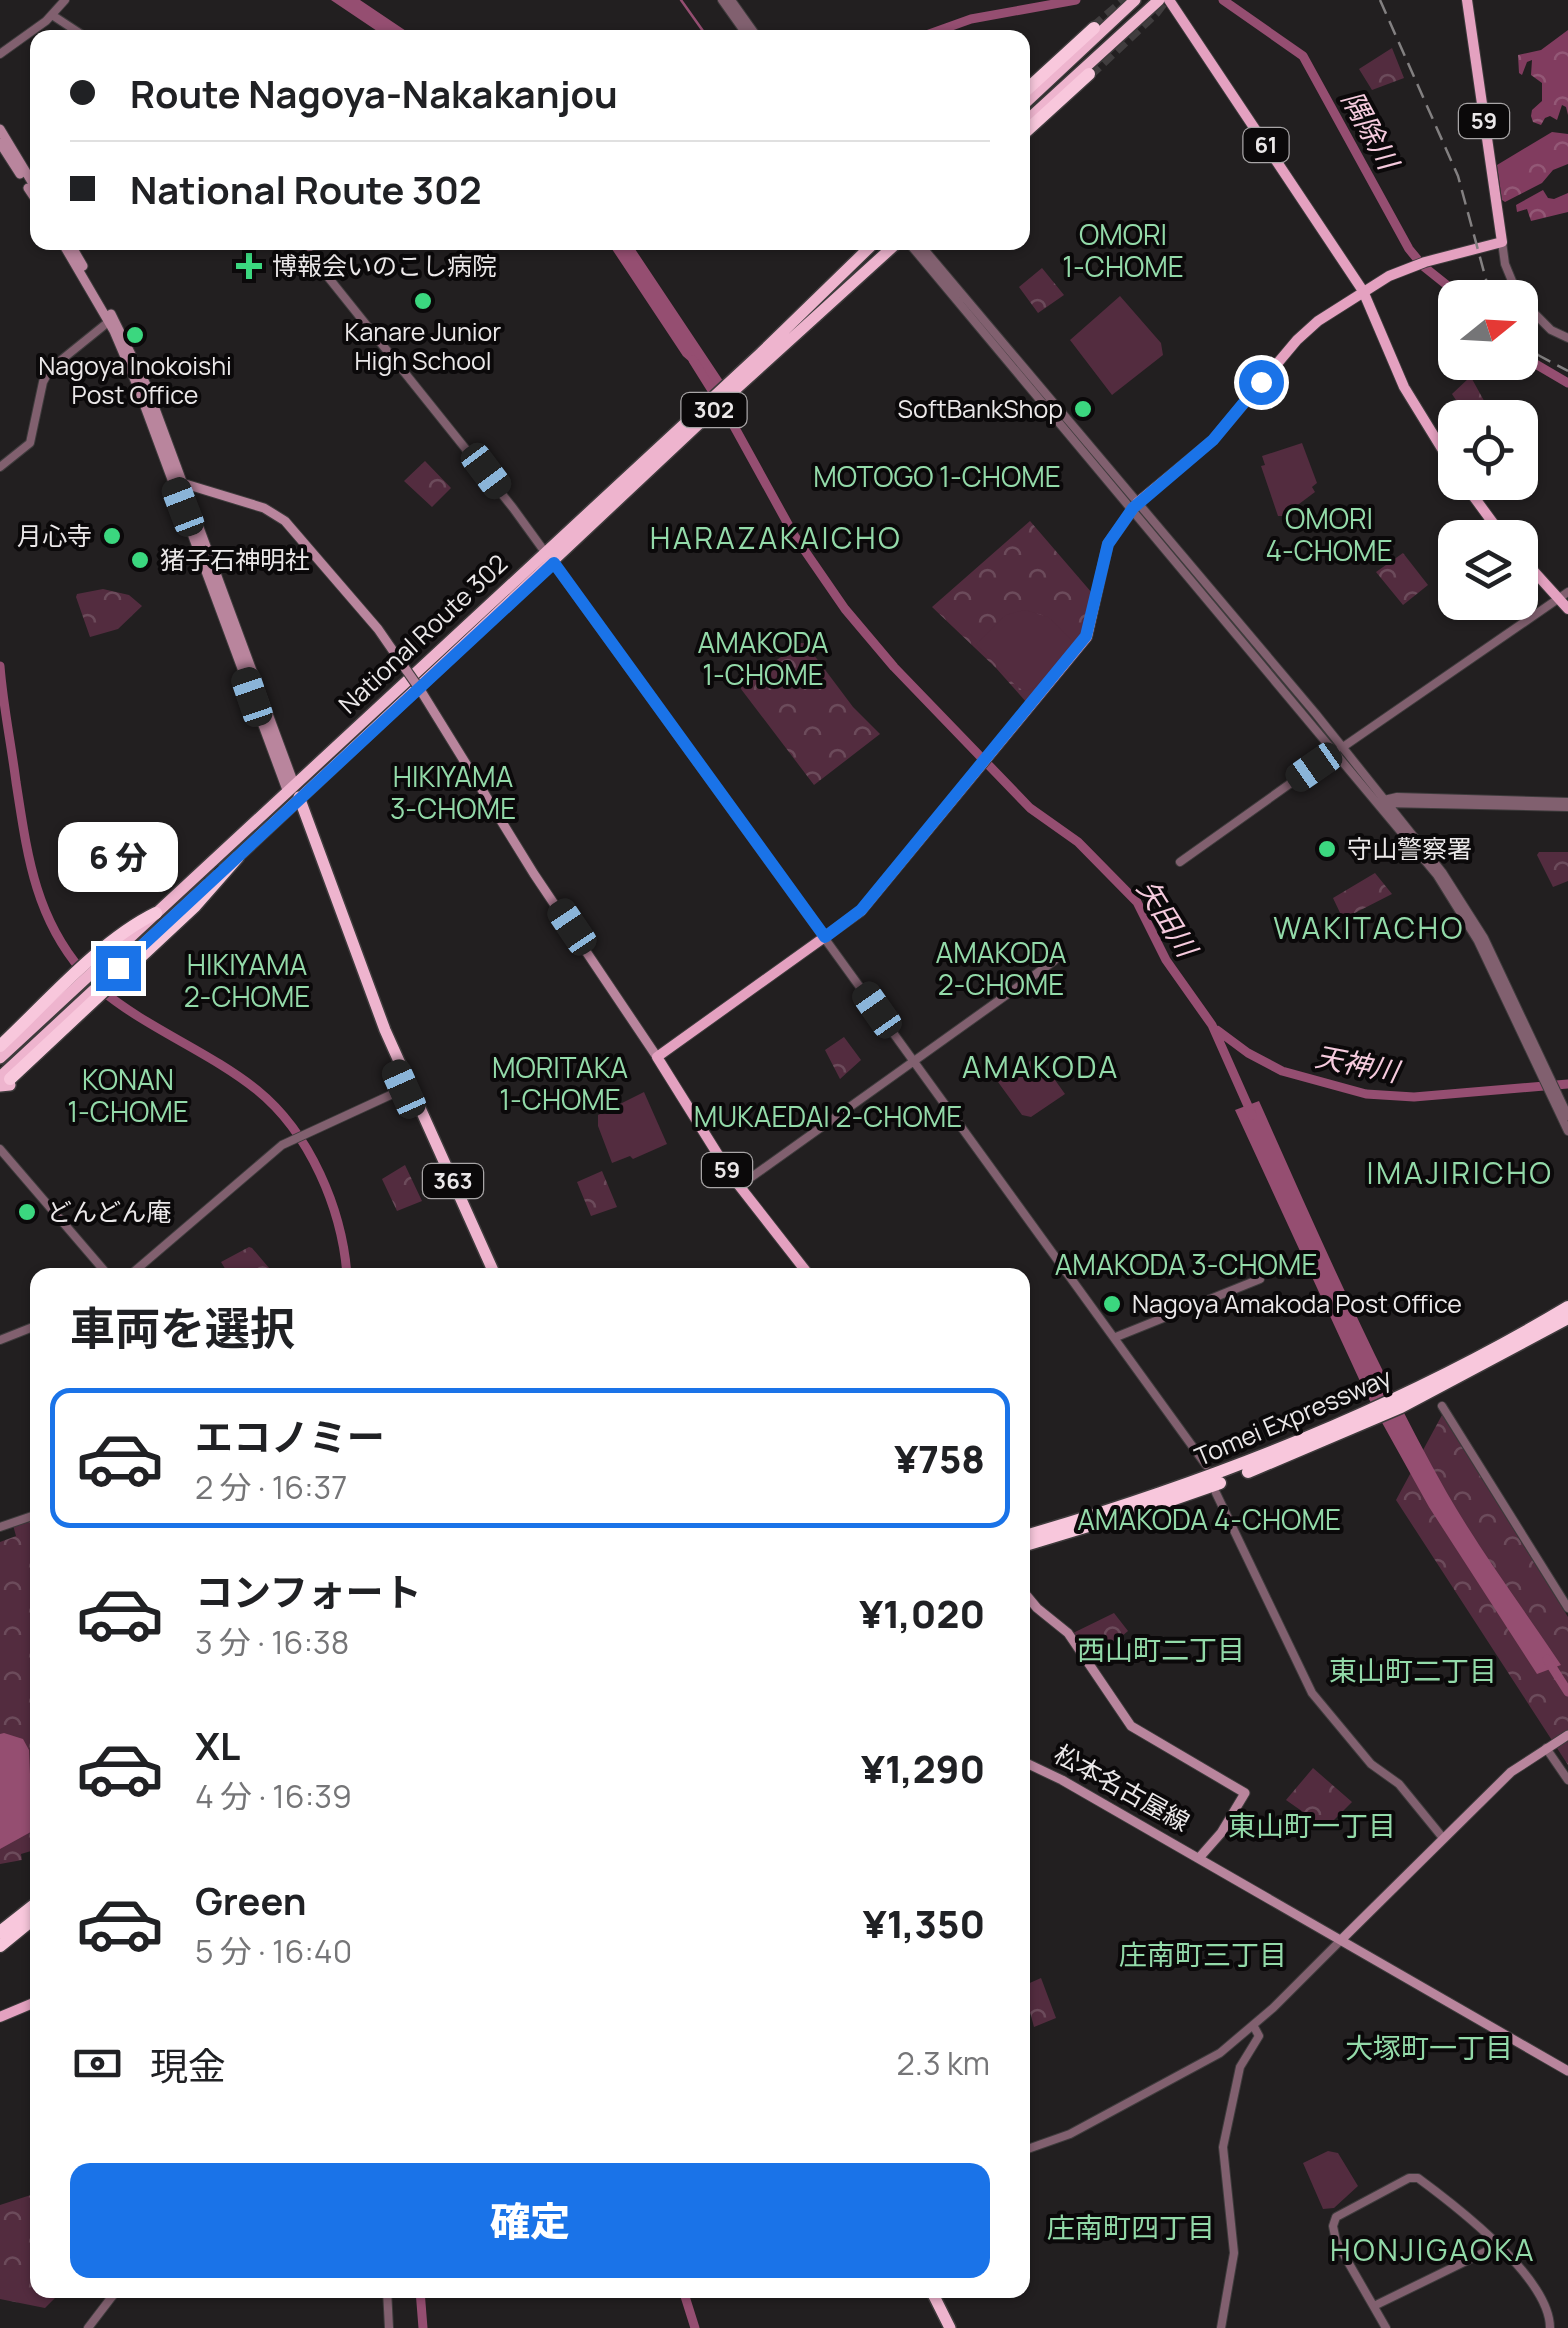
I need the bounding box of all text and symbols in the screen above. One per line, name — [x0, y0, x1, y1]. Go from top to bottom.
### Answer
text: Route Nagoya-Nakakanjou — [130, 67, 618, 119]
water label: 隅除川 — [1334, 84, 1409, 178]
road number: 59 — [1459, 104, 1509, 138]
road number: 61 — [1244, 128, 1288, 162]
text: National Route 302 — [130, 163, 482, 215]
district label: OMORI 1-CHOME — [1062, 215, 1184, 285]
place label: 博報会いのこし病院 — [272, 248, 497, 283]
marker: 博報会いのこし病院 — [236, 253, 262, 279]
north arrow — [1438, 280, 1538, 380]
map controls — [1438, 280, 1538, 620]
marker: Kanare Junior High School — [412, 290, 434, 312]
place label: Kanare Junior High School — [345, 314, 501, 378]
marker: Nagoya Inokoishi Post Office — [124, 324, 146, 346]
place label: Nagoya Inokoishi Post Office — [38, 348, 232, 412]
route start — [1239, 360, 1284, 405]
place label: SoftBankShop — [898, 391, 1063, 426]
road number: 302 — [682, 393, 746, 427]
marker: SoftBankShop — [1072, 398, 1094, 420]
button: locate — [1438, 400, 1538, 500]
car — [456, 438, 516, 504]
district label: MOTOGO 1-CHOME — [813, 457, 1061, 495]
car — [158, 474, 208, 540]
district label: OMORI 4-CHOME — [1265, 499, 1393, 569]
district label: HARAZAKAICHO — [650, 517, 902, 558]
place label: 月心寺 — [17, 518, 92, 553]
button: layers — [1438, 520, 1538, 620]
marker: 月心寺 — [101, 525, 123, 547]
place label: 猪子石神明社 — [160, 542, 310, 577]
street label: National Route 302 — [331, 546, 515, 721]
marker: 猪子石神明社 — [129, 549, 151, 571]
district label: AMAKODA 1-CHOME — [698, 623, 829, 693]
car — [228, 664, 276, 730]
car — [1281, 738, 1347, 796]
district label: HIKIYAMA 3-CHOME — [390, 757, 516, 827]
callout: 6 分 — [58, 823, 178, 893]
place label: 守山警察署 — [1347, 831, 1472, 866]
text: 6 分 — [89, 835, 147, 879]
marker: 守山警察署 — [1316, 838, 1338, 860]
water label: 矢田川 — [1129, 872, 1208, 966]
car — [543, 894, 601, 960]
district label: WAKITACHO — [1273, 907, 1465, 948]
district label: AMAKODA 2-CHOME — [936, 933, 1067, 1003]
district label: HIKIYAMA 2-CHOME — [184, 945, 310, 1015]
route end — [96, 946, 141, 991]
car — [848, 977, 906, 1043]
water label: 天神川 — [1312, 1036, 1405, 1090]
district label: AMAKODA — [962, 1046, 1120, 1087]
district label: MORITAKA 1-CHOME — [492, 1048, 628, 1118]
car — [378, 1055, 430, 1123]
district label: KONAN 1-CHOME — [67, 1060, 189, 1130]
district label: MUKAEDAI 2-CHOME — [694, 1097, 962, 1135]
district label: IMAJIRICHO — [1367, 1152, 1553, 1193]
road number: 59 — [702, 1153, 752, 1187]
road number: 363 — [423, 1164, 483, 1198]
place label: どんどん庵 — [47, 1194, 171, 1229]
marker: どんどん庵 — [16, 1201, 38, 1223]
district label: AMAKODA 3-CHOME — [1055, 1245, 1317, 1283]
place label: Nagoya Amakoda Post Office — [1132, 1286, 1462, 1321]
marker: Nagoya Amakoda Post Office — [1101, 1293, 1123, 1315]
text: 車両を選択 — [70, 1297, 295, 1359]
street label: Tomei Expressway — [1189, 1359, 1396, 1474]
text: エコノミー — [195, 1410, 385, 1462]
icon: car — [75, 1413, 165, 1503]
text: ¥758 — [894, 1432, 985, 1484]
text: 2 分 · 16:37 — [195, 1465, 347, 1509]
district label: AMAKODA 4-CHOME — [1077, 1500, 1341, 1538]
text: コンフォート — [195, 1565, 422, 1617]
icon: car — [75, 1568, 165, 1658]
text: ¥1,020 — [859, 1587, 985, 1639]
text: 3 分 · 16:38 — [195, 1620, 349, 1664]
district label: 西山町二丁目 — [1077, 1630, 1245, 1668]
district label: 東山町二丁目 — [1329, 1651, 1497, 1689]
text: XL — [195, 1719, 240, 1771]
icon: car — [75, 1723, 165, 1813]
street label: 松本名古屋線 — [1048, 1736, 1196, 1839]
text: ¥1,290 — [861, 1742, 985, 1794]
text: 4 分 · 16:39 — [195, 1774, 352, 1818]
district label: 東山町一丁目 — [1228, 1806, 1396, 1844]
text: Green — [195, 1874, 307, 1926]
icon: car — [75, 1878, 165, 1968]
text: ¥1,350 — [863, 1897, 985, 1949]
text: 5 分 · 16:40 — [195, 1929, 352, 1973]
district label: 庄南町三丁目 — [1119, 1935, 1287, 1973]
district label: 大塚町一丁目 — [1345, 2028, 1513, 2066]
icon: cash — [70, 2036, 125, 2091]
text: 現金 — [150, 2039, 226, 2091]
text: 2.3 km — [897, 2041, 990, 2085]
button: 確定 — [70, 2163, 990, 2278]
district label: 庄南町四丁目 — [1047, 2208, 1215, 2246]
district label: HONJIGAOKA — [1330, 2229, 1536, 2270]

